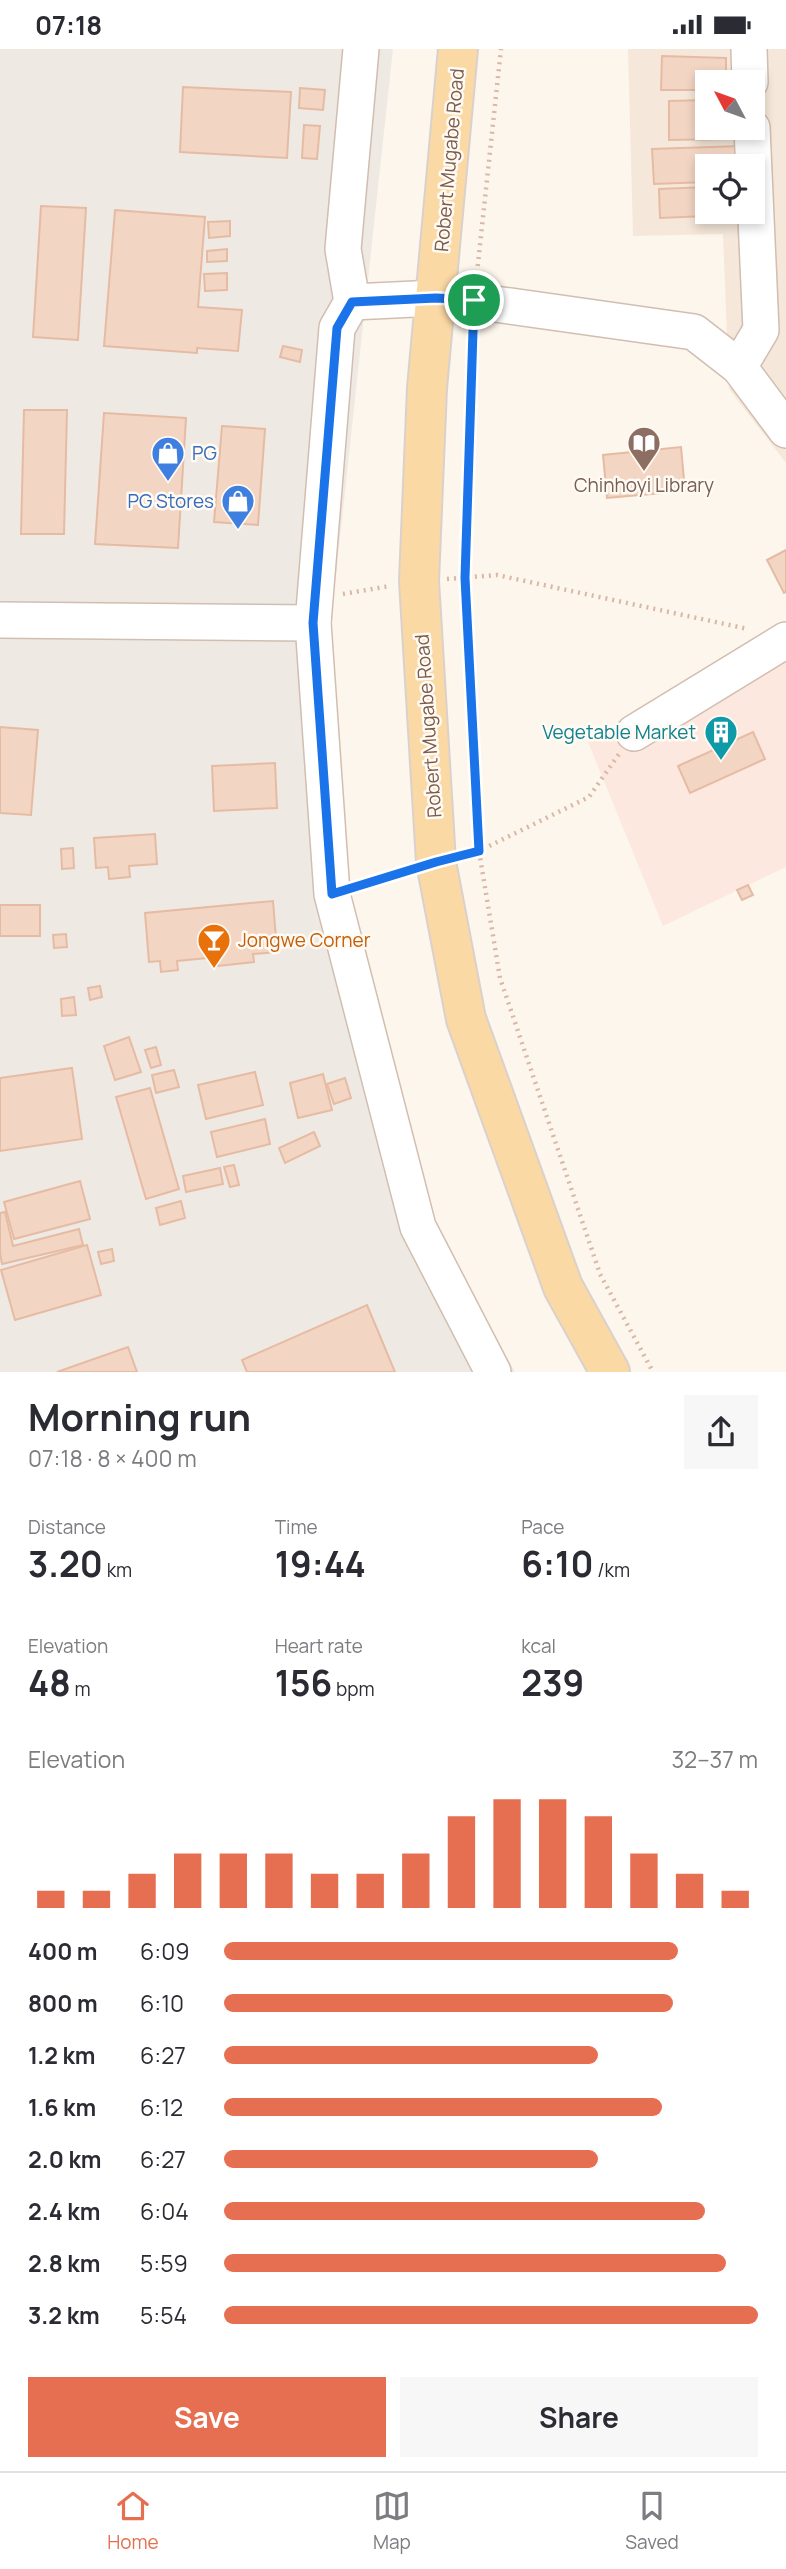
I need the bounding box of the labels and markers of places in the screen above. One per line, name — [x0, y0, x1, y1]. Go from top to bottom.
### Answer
pin — [444, 270, 504, 330]
library icon: Chinhoyi Library — [625, 424, 663, 473]
shop icon: PG — [149, 434, 187, 483]
place label: PG — [192, 440, 217, 466]
place label: Chinhoyi Library — [574, 472, 714, 498]
shop icon: PG Stores — [219, 482, 257, 531]
place label: PG Stores — [127, 488, 214, 514]
building icon: Vegetable Market — [702, 713, 740, 762]
place label: Vegetable Market — [542, 719, 696, 745]
bar icon: Jongwe Corner — [195, 921, 233, 970]
place label: Jongwe Corner — [238, 927, 371, 953]

